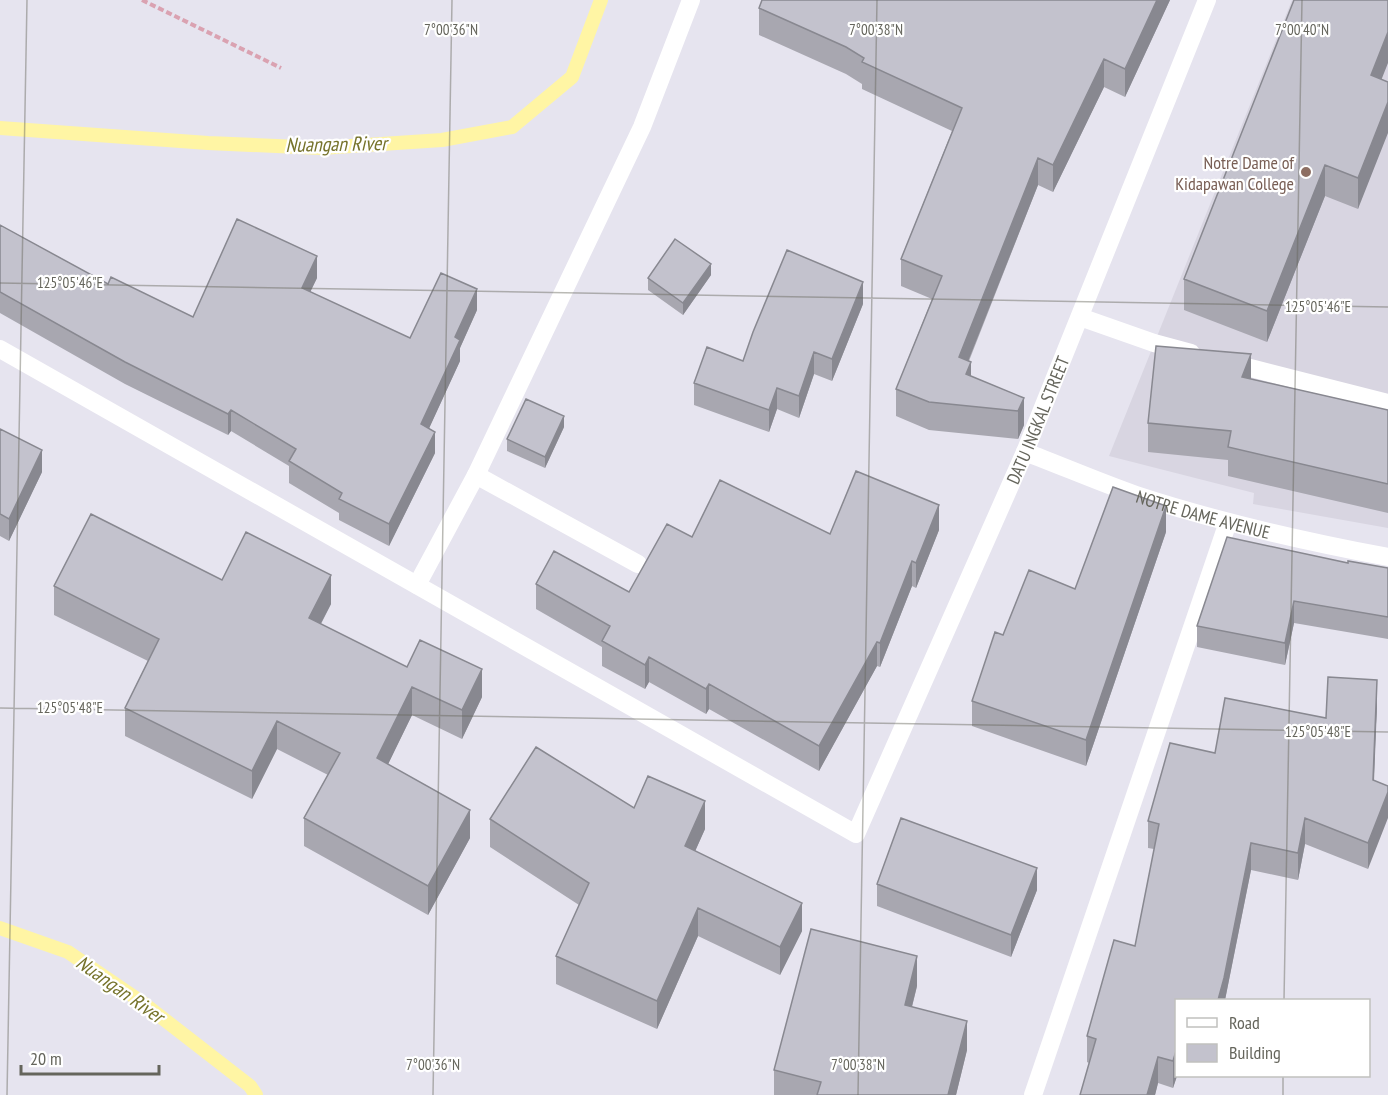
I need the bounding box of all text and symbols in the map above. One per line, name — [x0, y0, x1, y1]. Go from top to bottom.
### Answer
text: 7°00'36"N — [424, 20, 478, 39]
text: 7°00'38"N — [849, 20, 903, 39]
text: 7°00'40"N — [1275, 20, 1329, 39]
water label: Nuangan River — [285, 130, 389, 158]
place label: Notre Dame of Kidapawan College — [1175, 151, 1295, 195]
marker: Notre Dame of Kidapawan College — [1299, 165, 1313, 179]
text: 125°05'46"E — [37, 273, 103, 292]
text: 125°05'46"E — [1285, 297, 1351, 316]
street label: DATU INGKAL STREET — [1001, 353, 1074, 487]
street label: NOTRE DAME AVENUE — [1133, 484, 1272, 543]
text: 125°05'48"E — [37, 698, 103, 717]
text: 125°05'48"E — [1285, 722, 1351, 741]
water label: Nuangan River — [71, 949, 171, 1030]
legend — [1175, 999, 1370, 1077]
text: Road — [1229, 1011, 1260, 1034]
scale bar — [21, 1038, 159, 1076]
text: Building — [1229, 1041, 1281, 1064]
text: 20 m — [30, 1047, 62, 1070]
text: 7°00'36"N — [406, 1055, 460, 1074]
text: 7°00'38"N — [831, 1055, 885, 1074]

